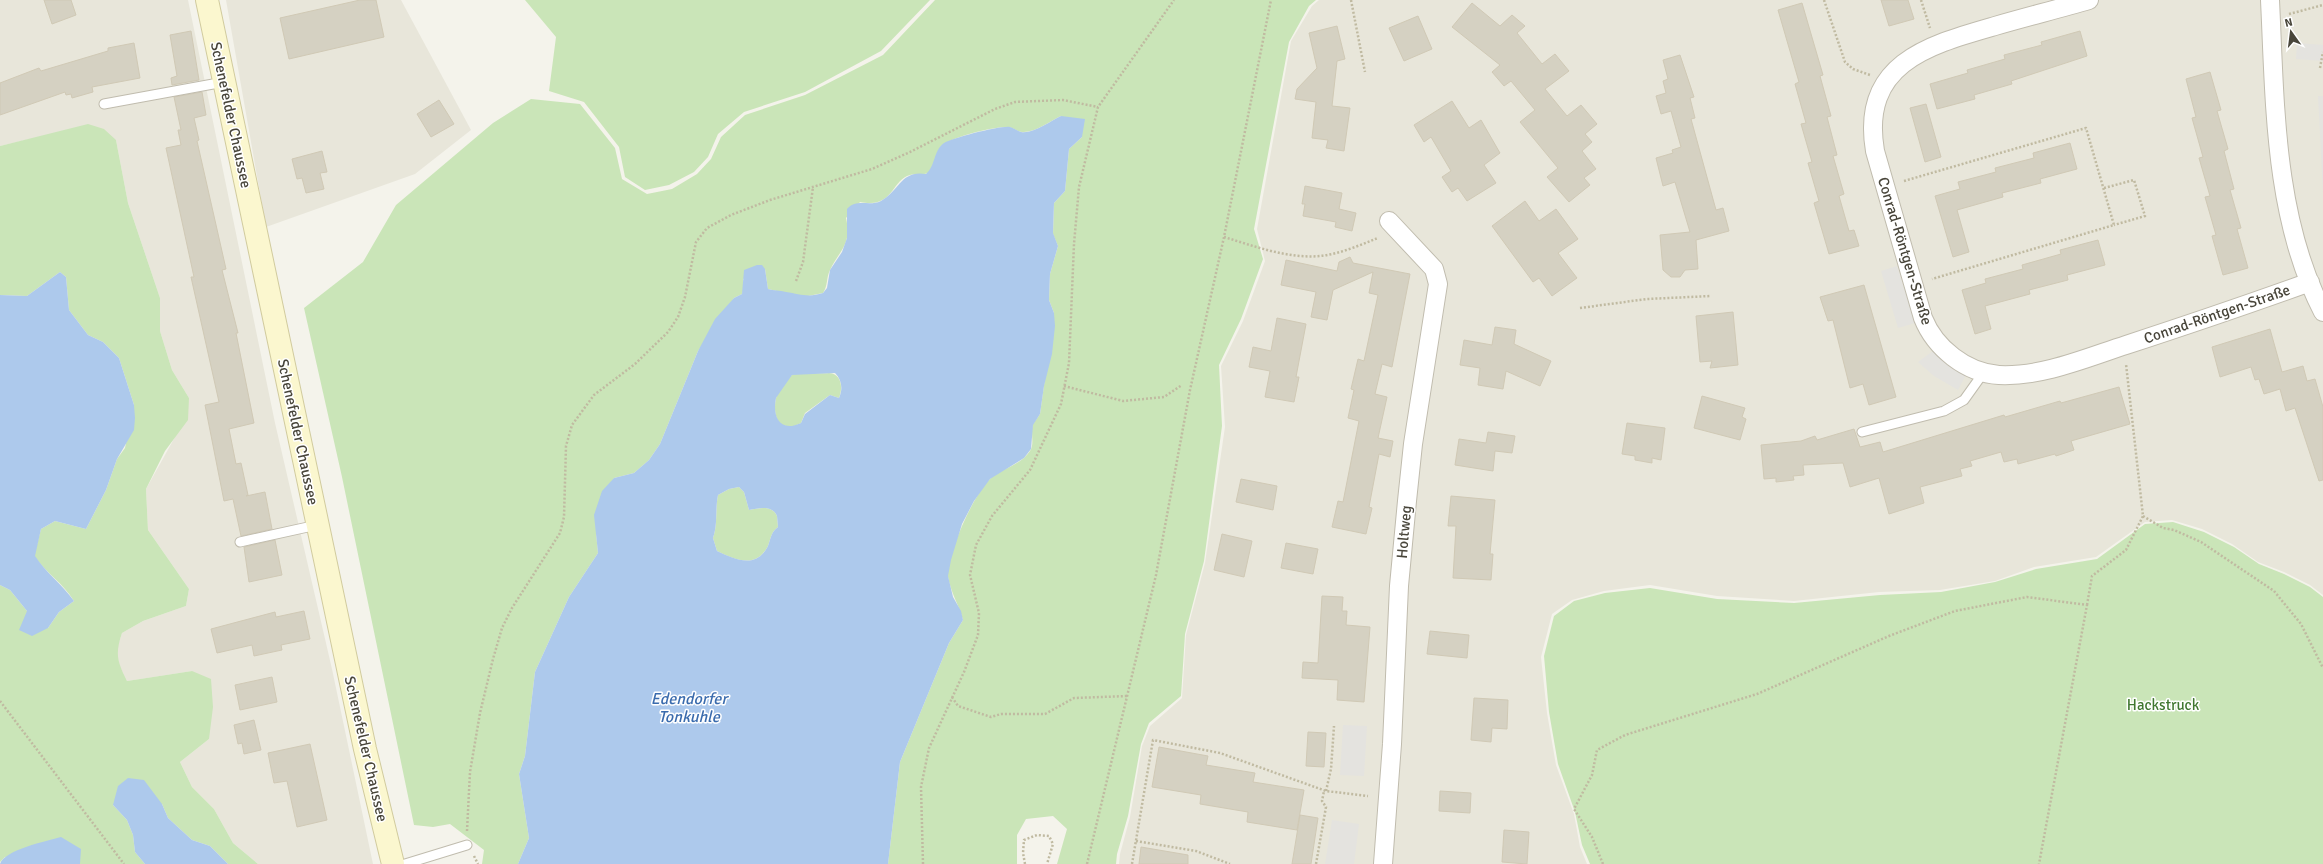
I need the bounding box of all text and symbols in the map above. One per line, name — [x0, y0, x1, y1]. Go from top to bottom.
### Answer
north arrow — [2271, 12, 2311, 52]
text: N — [2283, 16, 2294, 30]
street label: Schenefelder Chaussee — [207, 40, 255, 190]
street label: Conrad-Röntgen-Straße — [1874, 175, 1936, 327]
street label: Conrad-Röntgen-Straße — [2142, 281, 2292, 347]
street label: Schenefelder Chaussee — [274, 357, 322, 507]
street label: Holtweg — [1393, 504, 1415, 559]
street label: Schenefelder Chaussee — [340, 674, 392, 824]
water label: Edendorfer Tonkuhle — [651, 689, 729, 727]
park label: Hackstruck — [2127, 696, 2200, 714]

